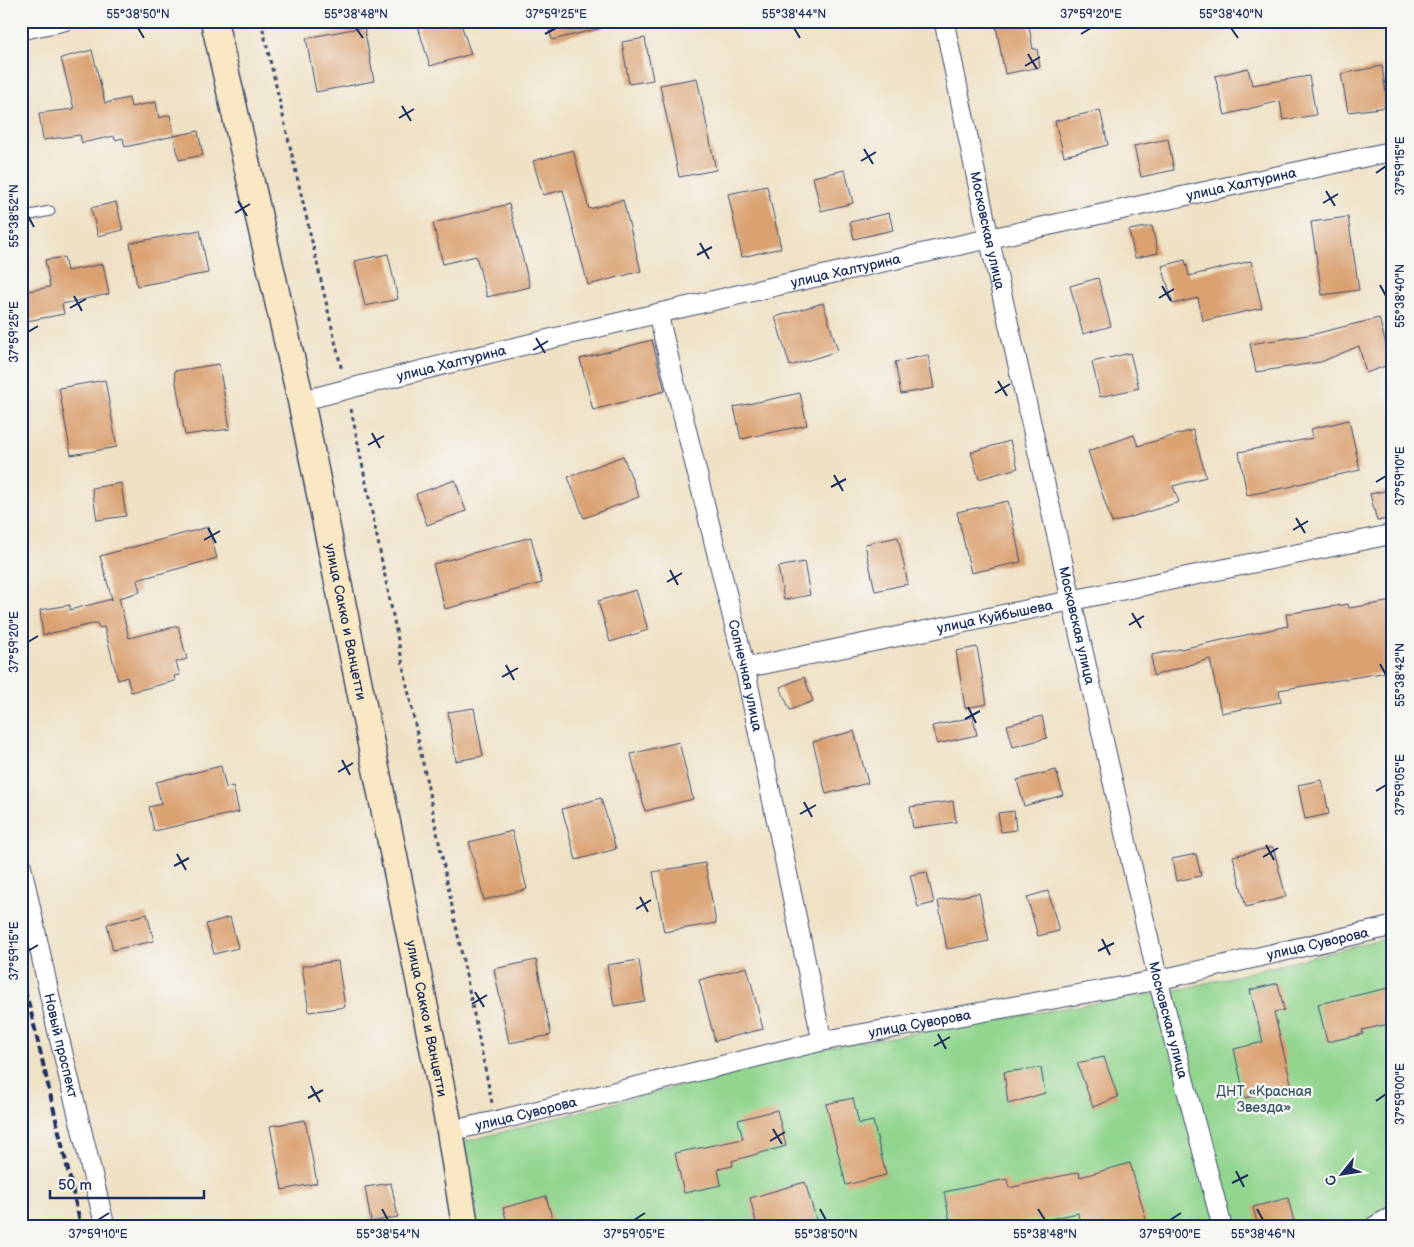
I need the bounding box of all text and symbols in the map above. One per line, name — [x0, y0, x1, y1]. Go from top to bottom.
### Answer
text: 55°38'50"N — [106, 7, 170, 22]
text: 55°38'48"N — [324, 7, 388, 22]
text: 37°59'25"E — [525, 7, 587, 22]
text: 55°38'44"N — [762, 7, 826, 22]
text: 37°59'20"E — [1060, 7, 1122, 22]
text: 55°38'40"N — [1199, 7, 1263, 22]
text: 37°59'15"E — [1393, 136, 1408, 196]
street label: улица Халтурина — [1185, 164, 1299, 204]
street label: Московская улица — [966, 170, 1009, 292]
text: 55°38'52"N — [7, 184, 22, 248]
street label: улица Халтурина — [789, 250, 903, 291]
text: 55°38'40"N — [1393, 264, 1408, 328]
text: 37°59'25"E — [7, 301, 22, 363]
street label: улица Халтурина — [395, 342, 509, 385]
text: 37°59'10"E — [1393, 446, 1408, 506]
street label: улица Сакко и Ванцетти — [321, 542, 370, 702]
street label: Московская улица — [1055, 565, 1099, 687]
street label: улица Куйбышева — [935, 596, 1055, 637]
text: 37°59'20"E — [7, 611, 22, 673]
street label: Солнечная улица — [724, 618, 766, 734]
text: 55°38'42"N — [1393, 643, 1408, 707]
text: 37°59'05"E — [1393, 754, 1408, 816]
text: 37°59'15"E — [7, 921, 22, 981]
street label: улица Суворова — [1265, 924, 1371, 964]
street label: улица Сакко и Ванцетти — [402, 939, 451, 1098]
street label: Московская улица — [1145, 960, 1192, 1081]
street label: Новый проспект — [40, 992, 82, 1100]
street label: улица Суворова — [867, 1006, 973, 1041]
text: 37°59'00"E — [1393, 1063, 1408, 1125]
park label: ДНТ «Красная Звезда» — [1216, 1083, 1312, 1116]
street label: улица Суворова — [474, 1093, 579, 1134]
north arrow — [1316, 1150, 1366, 1200]
scale bar — [50, 1167, 204, 1199]
text: С — [1321, 1172, 1341, 1189]
text: 50 m — [58, 1176, 92, 1195]
text: 37°59'10"E — [68, 1227, 128, 1242]
text: 55°38'54"N — [356, 1227, 420, 1242]
text: 37°59'05"E — [603, 1227, 665, 1242]
text: 55°38'50"N — [794, 1227, 858, 1242]
text: 55°38'48"N — [1013, 1227, 1077, 1242]
text: 37°59'00"E — [1139, 1227, 1201, 1242]
text: 55°38'46"N — [1231, 1227, 1295, 1242]

